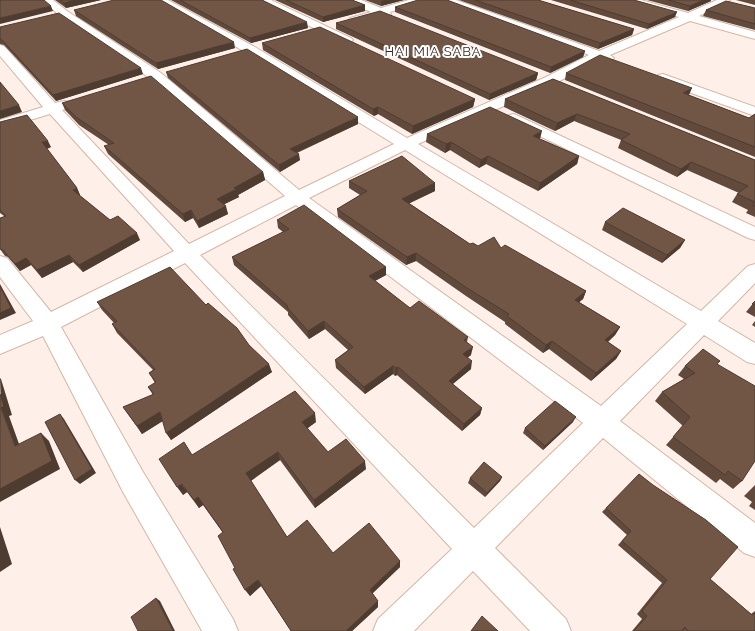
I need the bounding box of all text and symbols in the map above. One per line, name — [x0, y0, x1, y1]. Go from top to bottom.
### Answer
district label: HAI MIA SABA — [384, 44, 482, 59]

